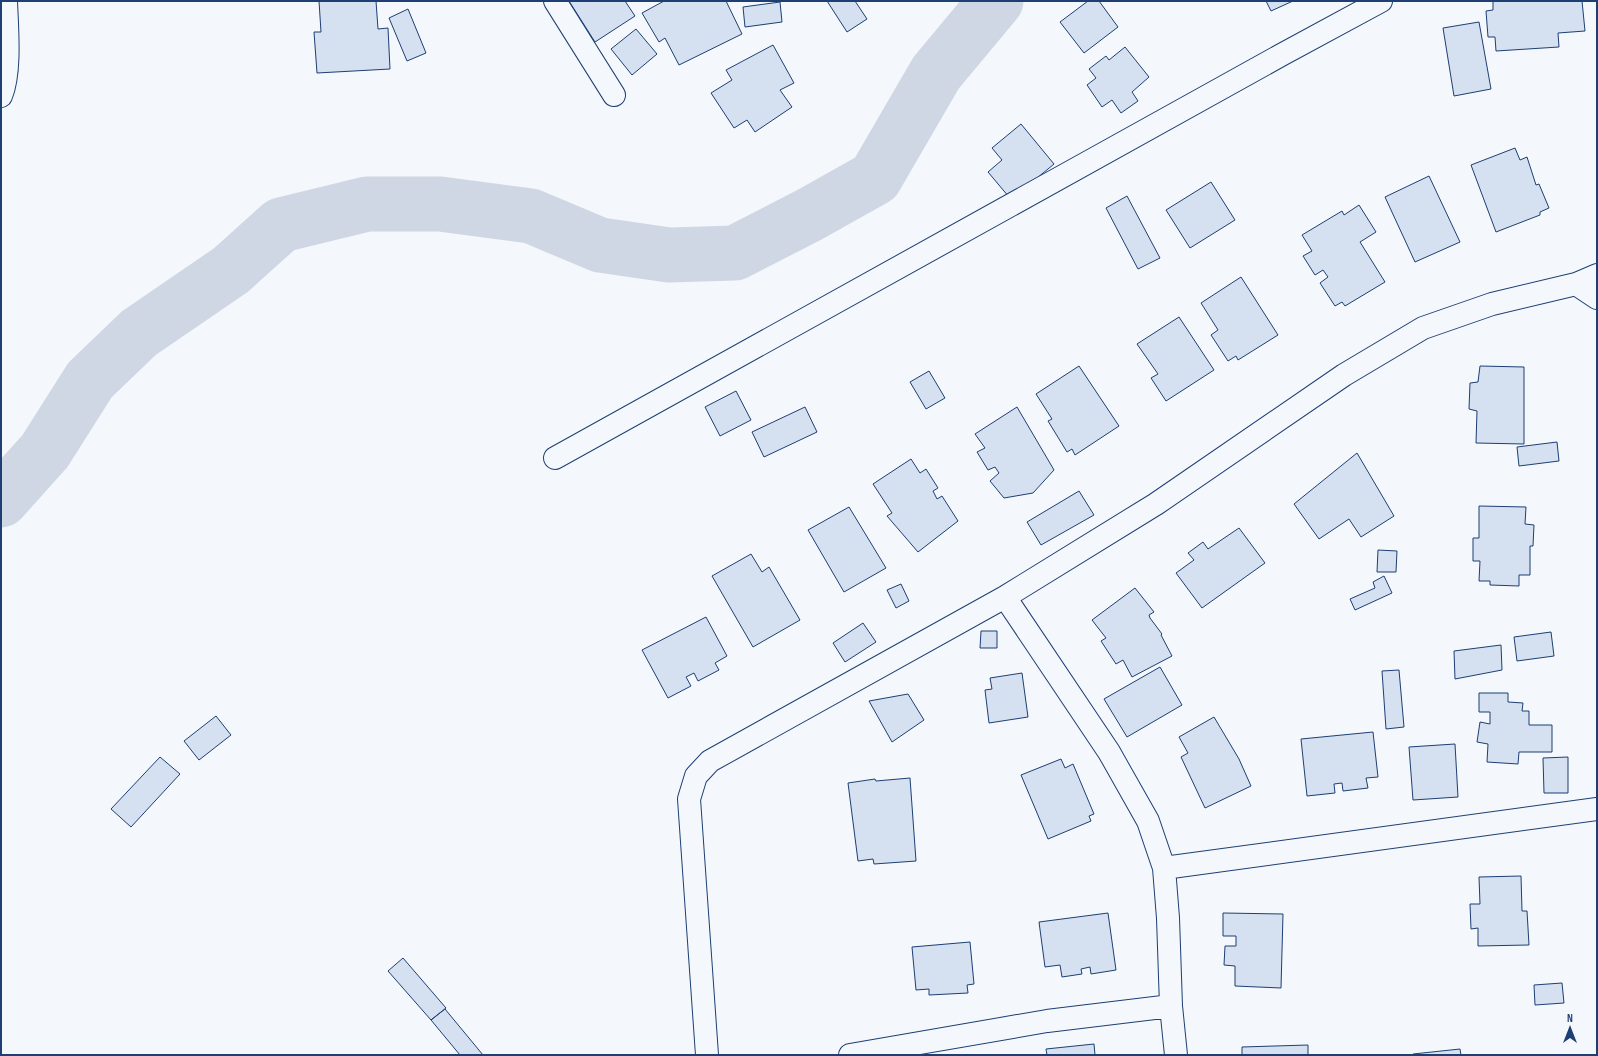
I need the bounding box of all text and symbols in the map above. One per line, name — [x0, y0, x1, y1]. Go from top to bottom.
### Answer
north arrow — [1550, 1008, 1590, 1048]
text: N — [1567, 1012, 1573, 1025]

